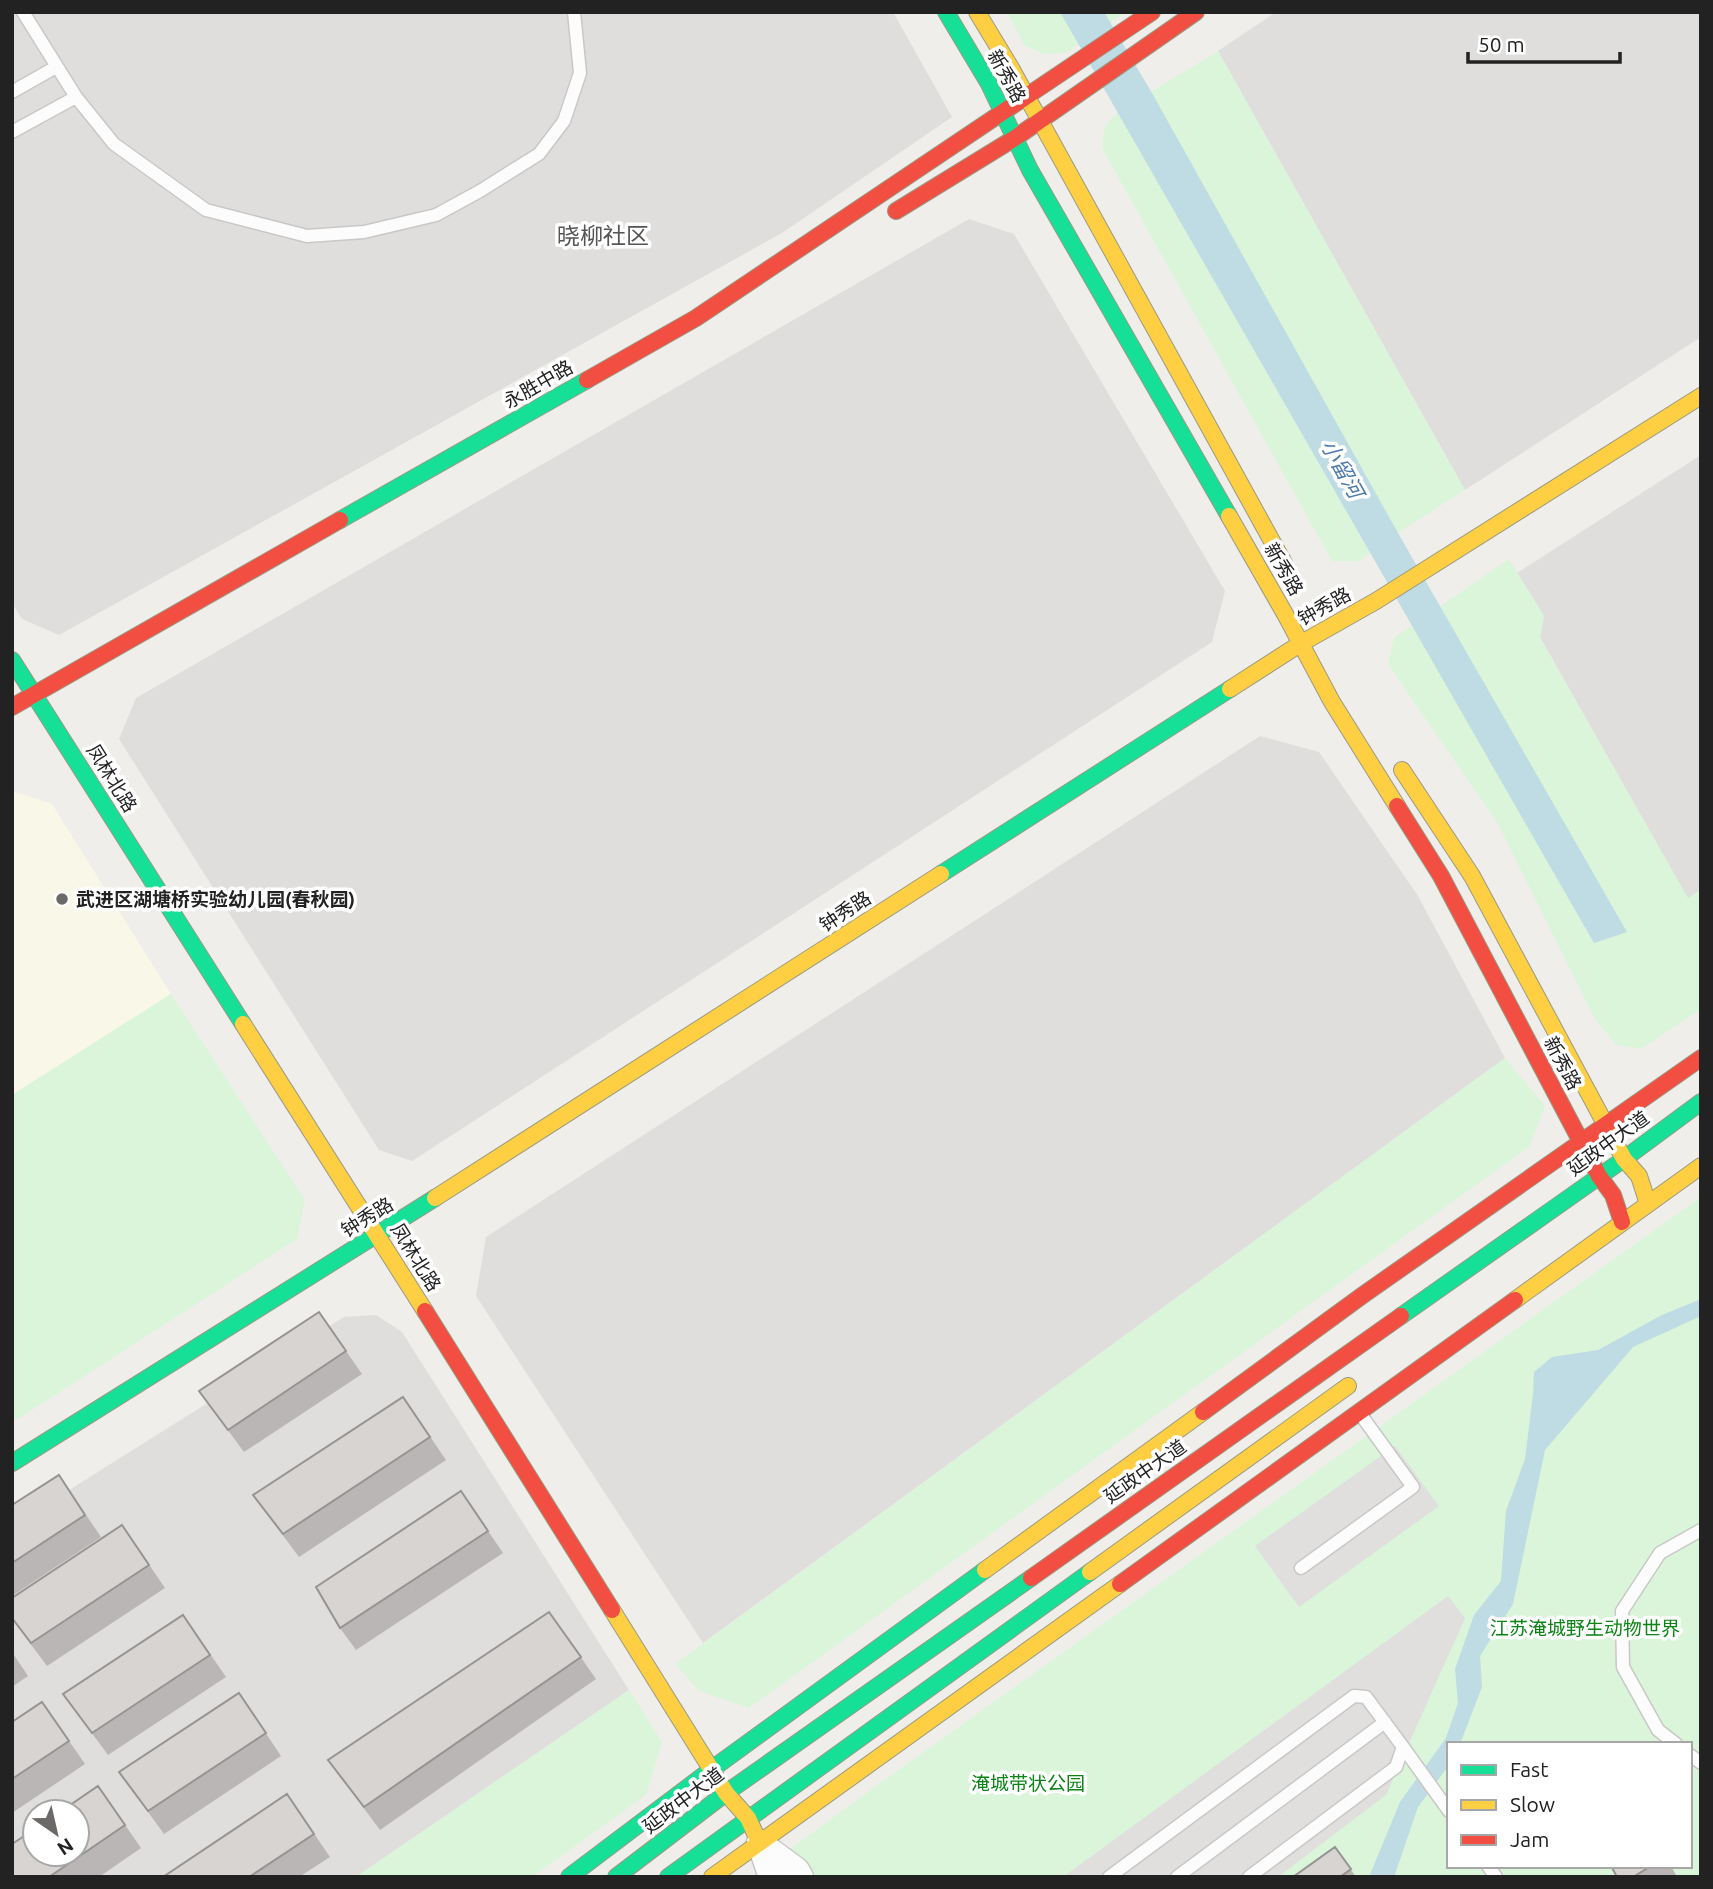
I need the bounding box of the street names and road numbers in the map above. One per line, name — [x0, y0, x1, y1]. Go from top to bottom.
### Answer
street label: 新秀路 — [984, 46, 1030, 106]
street label: 永胜中路 — [500, 355, 576, 413]
street label: 新秀路 — [1260, 539, 1308, 599]
street label: 钟秀路 — [1294, 583, 1354, 629]
street label: 凤林北路 — [83, 740, 141, 816]
street label: 钟秀路 — [815, 886, 875, 936]
street label: 新秀路 — [1540, 1033, 1586, 1093]
street label: 延政中大道 — [1563, 1106, 1653, 1180]
street label: 钟秀路 — [337, 1193, 397, 1241]
street label: 凤林北路 — [387, 1219, 445, 1295]
street label: 延政中大道 — [1100, 1435, 1190, 1507]
street label: 延政中大道 — [638, 1763, 728, 1837]

